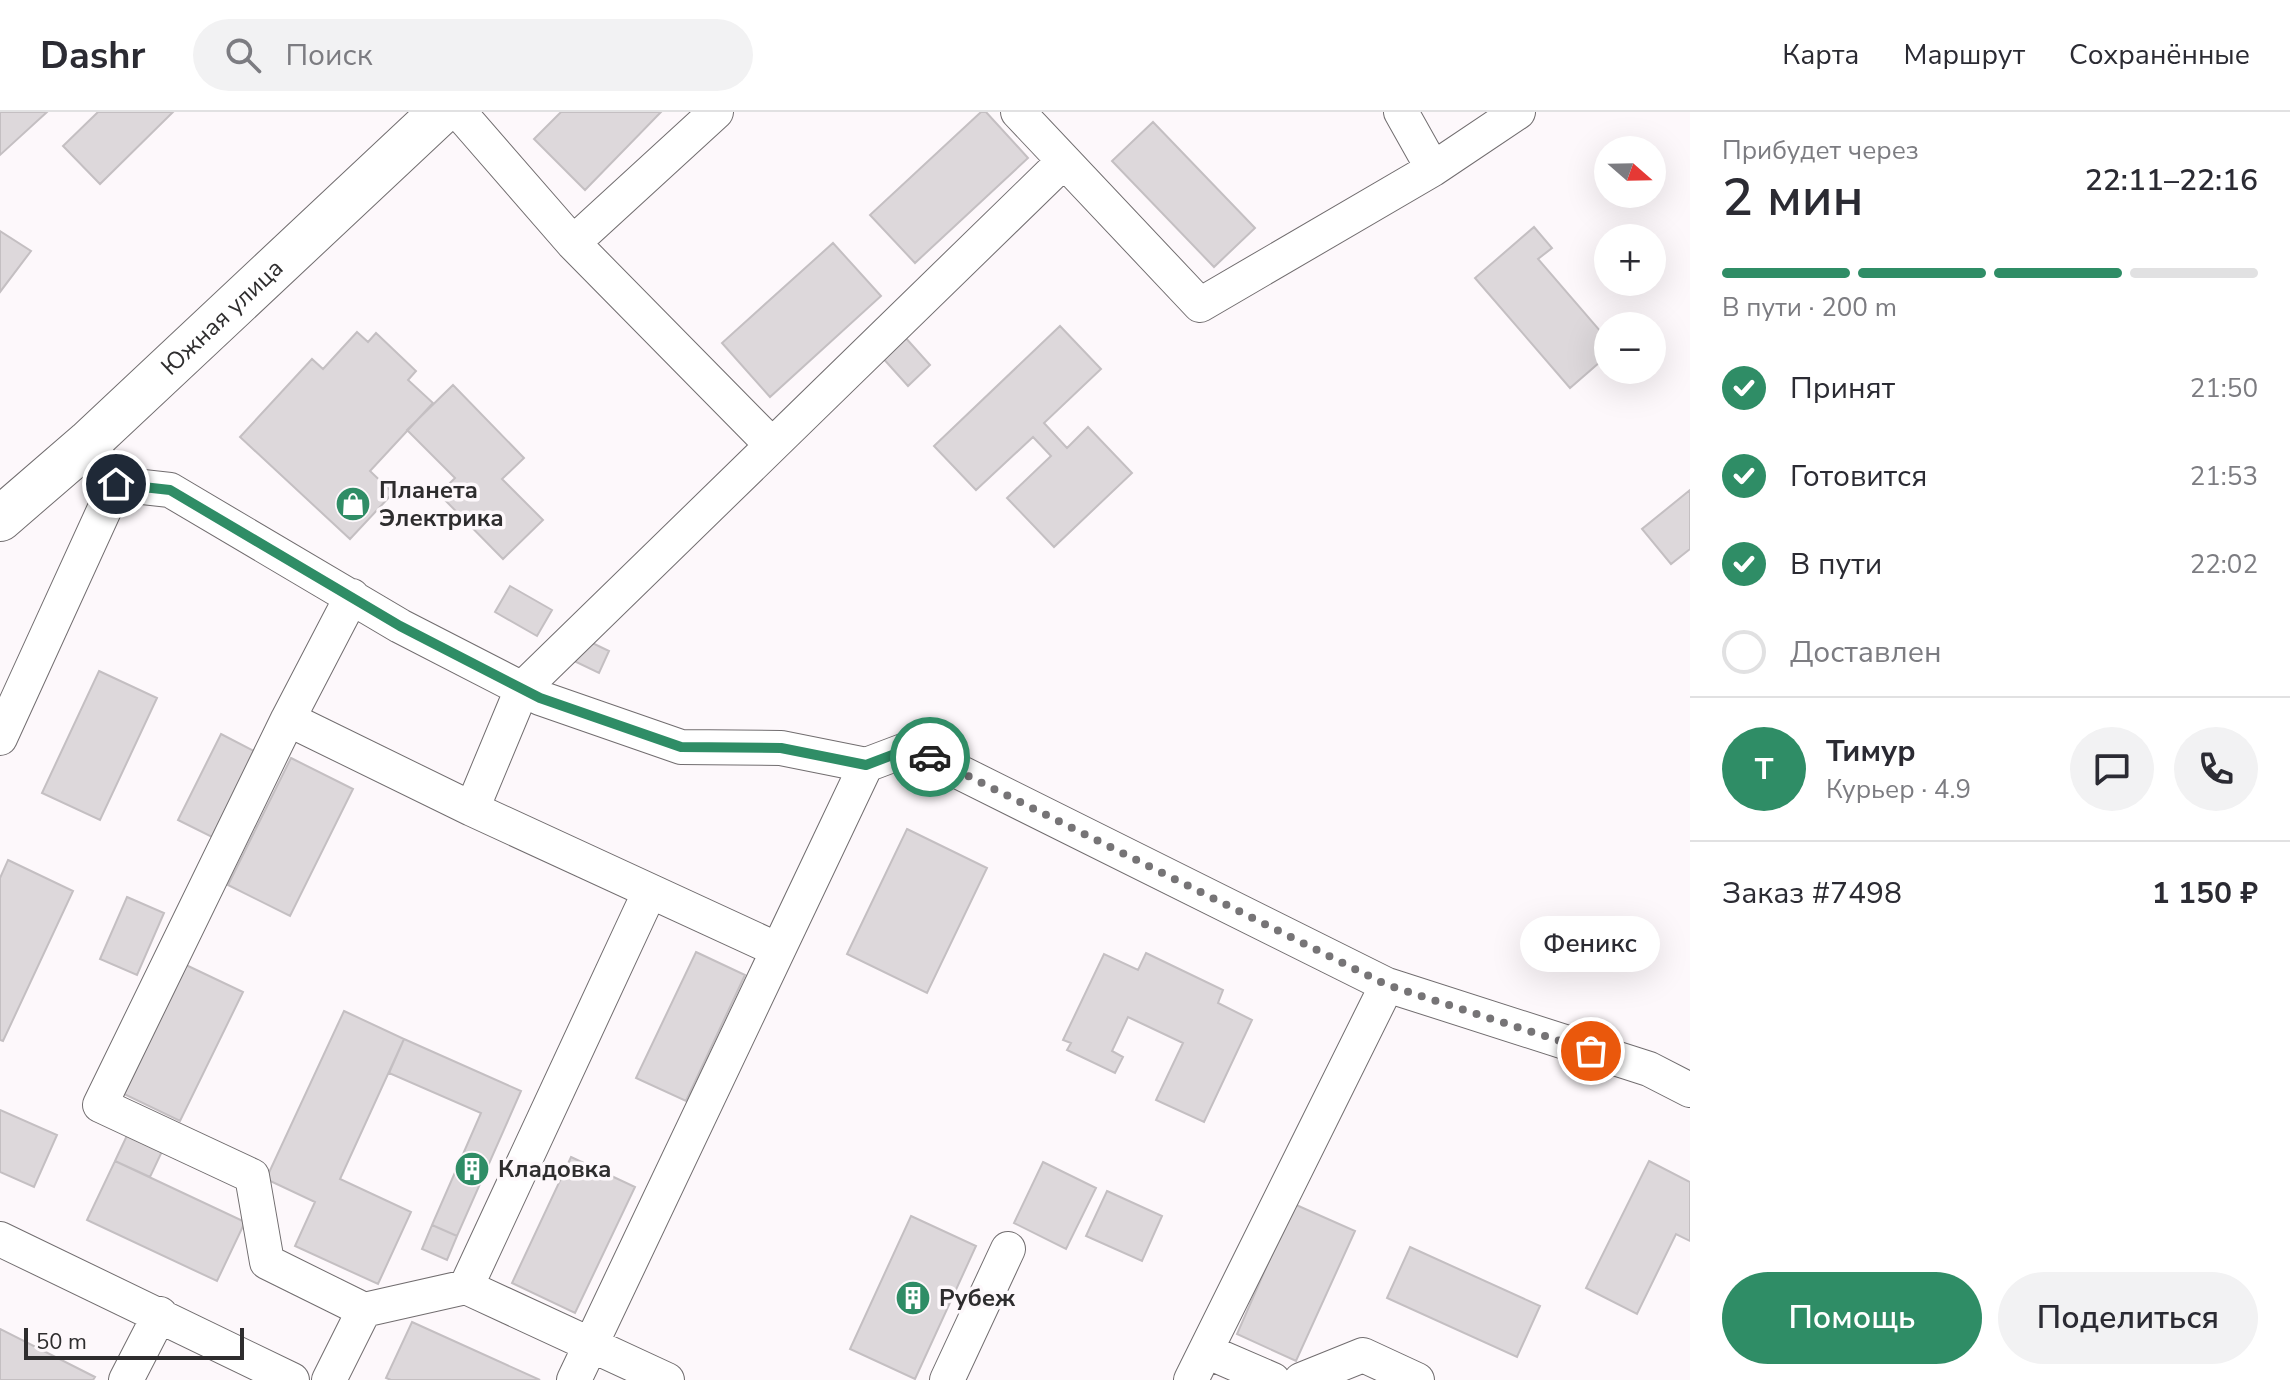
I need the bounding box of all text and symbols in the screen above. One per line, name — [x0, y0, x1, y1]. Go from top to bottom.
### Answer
search box — [193, 19, 753, 91]
text: Dashr — [40, 30, 145, 81]
icon: search — [221, 33, 265, 77]
text: Поиск — [285, 35, 373, 76]
text: Карта — [1782, 36, 1859, 74]
text: Маршрут — [1903, 36, 2025, 74]
text: Сохранённые — [2069, 36, 2250, 74]
text: Прибудет через — [1722, 133, 1919, 168]
north arrow — [1594, 136, 1666, 208]
map controls — [1594, 136, 1666, 384]
text: 22:11–22:16 — [2085, 160, 2258, 201]
text: 2 мин — [1722, 162, 1864, 233]
button: + — [1594, 224, 1666, 296]
street label: Южная улица — [154, 252, 290, 382]
text: В пути · 200 m — [1722, 290, 1897, 325]
button: − — [1594, 312, 1666, 384]
icon: check — [1722, 366, 1766, 410]
text: Принят — [1790, 368, 1895, 409]
text: 21:50 — [2190, 371, 2258, 406]
pin — [82, 450, 150, 518]
icon: check — [1722, 454, 1766, 498]
text: Готовится — [1790, 456, 1927, 497]
text: 21:53 — [2190, 459, 2258, 494]
icon: home — [94, 462, 138, 506]
place label: Планета Электрика — [379, 474, 504, 534]
shop icon: Планета Электрика — [334, 485, 372, 523]
icon: check — [1722, 542, 1766, 586]
text: В пути — [1790, 544, 1882, 585]
text: 22:02 — [2190, 547, 2258, 582]
text: Доставлен — [1790, 632, 1942, 673]
courier — [890, 717, 970, 797]
button: chat — [2070, 727, 2154, 811]
button: phone — [2174, 727, 2258, 811]
text: Тимур — [1826, 731, 1916, 772]
icon: car — [908, 735, 952, 779]
text: Т — [1755, 749, 1773, 790]
text: Курьер · 4.9 — [1826, 772, 1971, 807]
text: Заказ #7498 — [1722, 873, 1902, 914]
text: 1 150 ₽ — [2152, 873, 2258, 914]
callout: Феникс — [1521, 915, 1661, 971]
text: Феникс — [1543, 926, 1637, 961]
pin — [1557, 1017, 1625, 1085]
icon: bag — [1569, 1029, 1613, 1073]
building icon: Кладовка — [453, 1150, 491, 1188]
place label: Кладовка — [498, 1153, 612, 1185]
button: Помощь — [1722, 1272, 1982, 1364]
button: Поделиться — [1998, 1272, 2258, 1364]
building icon: Рубеж — [894, 1279, 932, 1317]
place label: Рубеж — [939, 1282, 1015, 1314]
scale bar — [24, 1324, 244, 1360]
text: 50 m — [36, 1327, 87, 1357]

